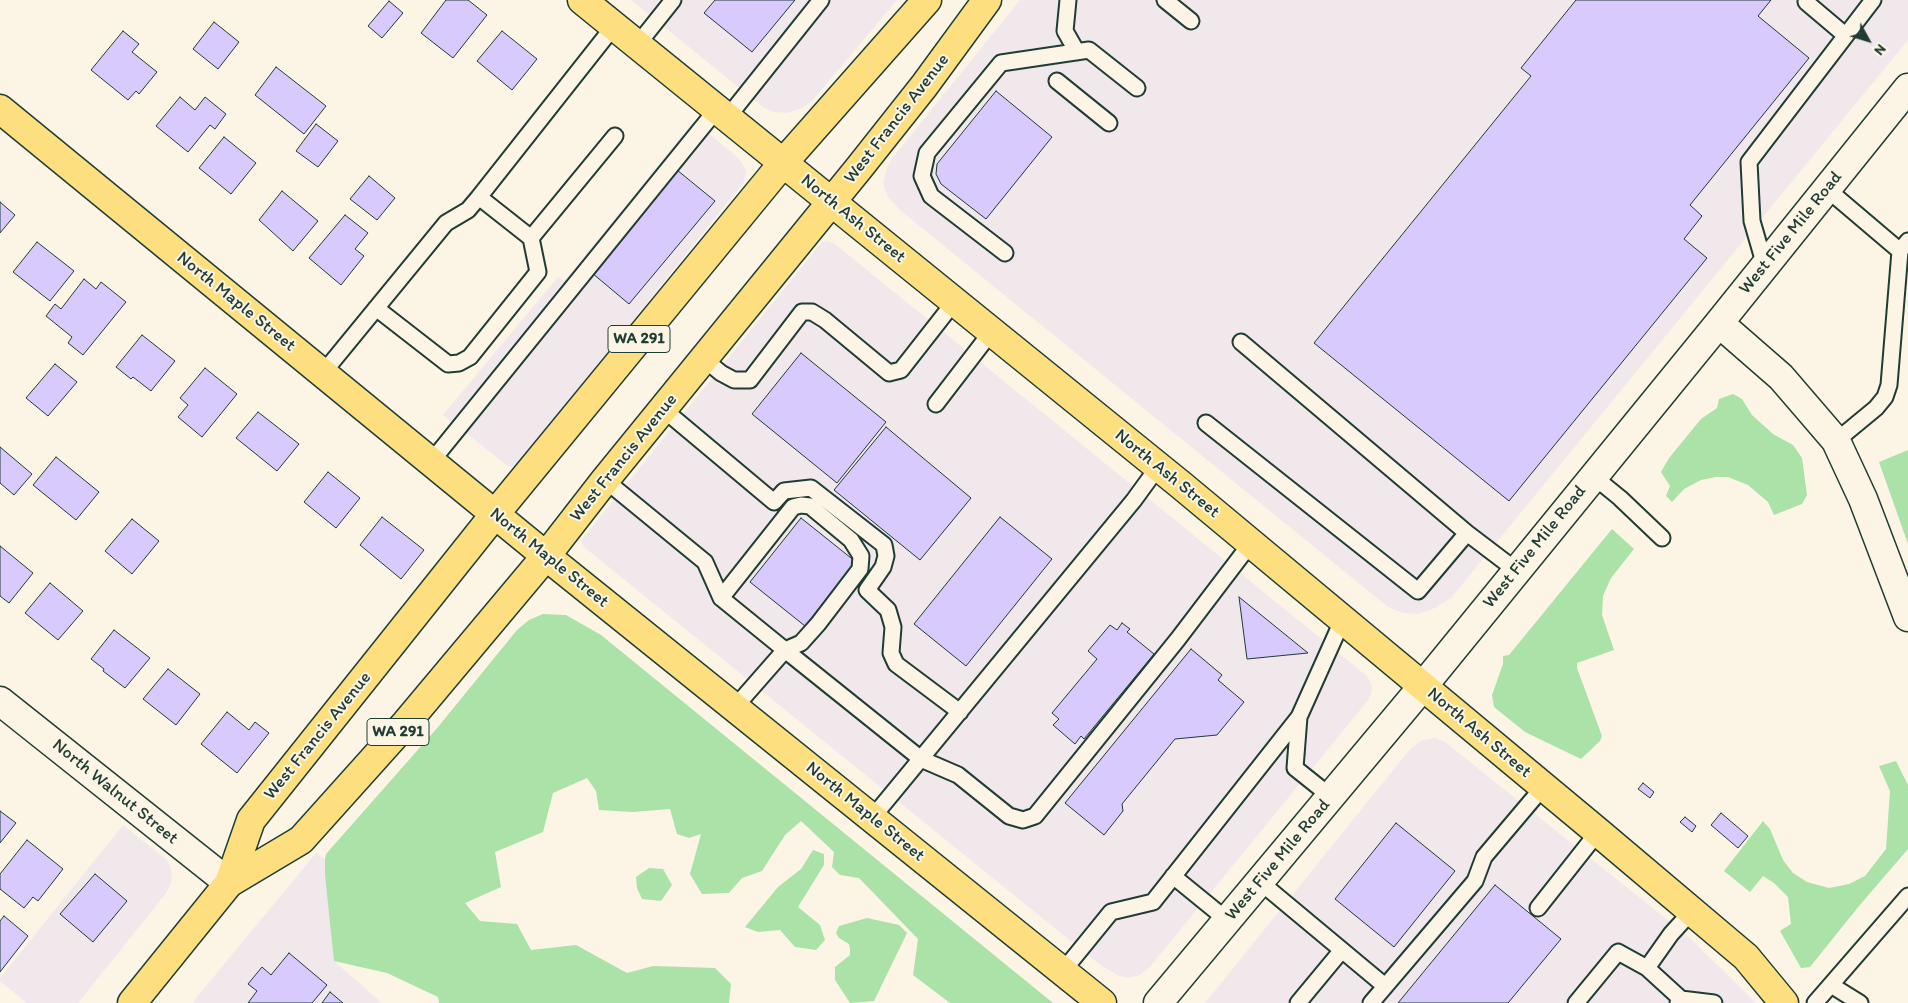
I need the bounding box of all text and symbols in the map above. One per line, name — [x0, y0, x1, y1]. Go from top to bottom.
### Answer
north arrow — [1843, 15, 1893, 65]
text: N — [1870, 41, 1890, 59]
street label: West Francis Avenue — [840, 50, 954, 188]
street label: West Five Mile Road — [1735, 167, 1847, 299]
street label: North Ash Street — [796, 170, 910, 268]
street label: North Maple Street — [172, 247, 300, 357]
road number: WA 291 — [608, 326, 670, 352]
street label: West Francis Avenue — [566, 390, 682, 526]
street label: North Ash Street — [1110, 425, 1224, 523]
street label: West Five Mile Road — [1479, 481, 1591, 613]
street label: North Maple Street — [485, 503, 613, 613]
street label: West Francis Avenue — [260, 668, 376, 804]
street label: North Ash Street — [1423, 683, 1535, 783]
road number: WA 291 — [367, 719, 429, 746]
street label: North Walnut Street — [48, 735, 182, 849]
street label: North Maple Street — [801, 757, 929, 867]
street label: West Five Mile Road — [1221, 795, 1335, 925]

